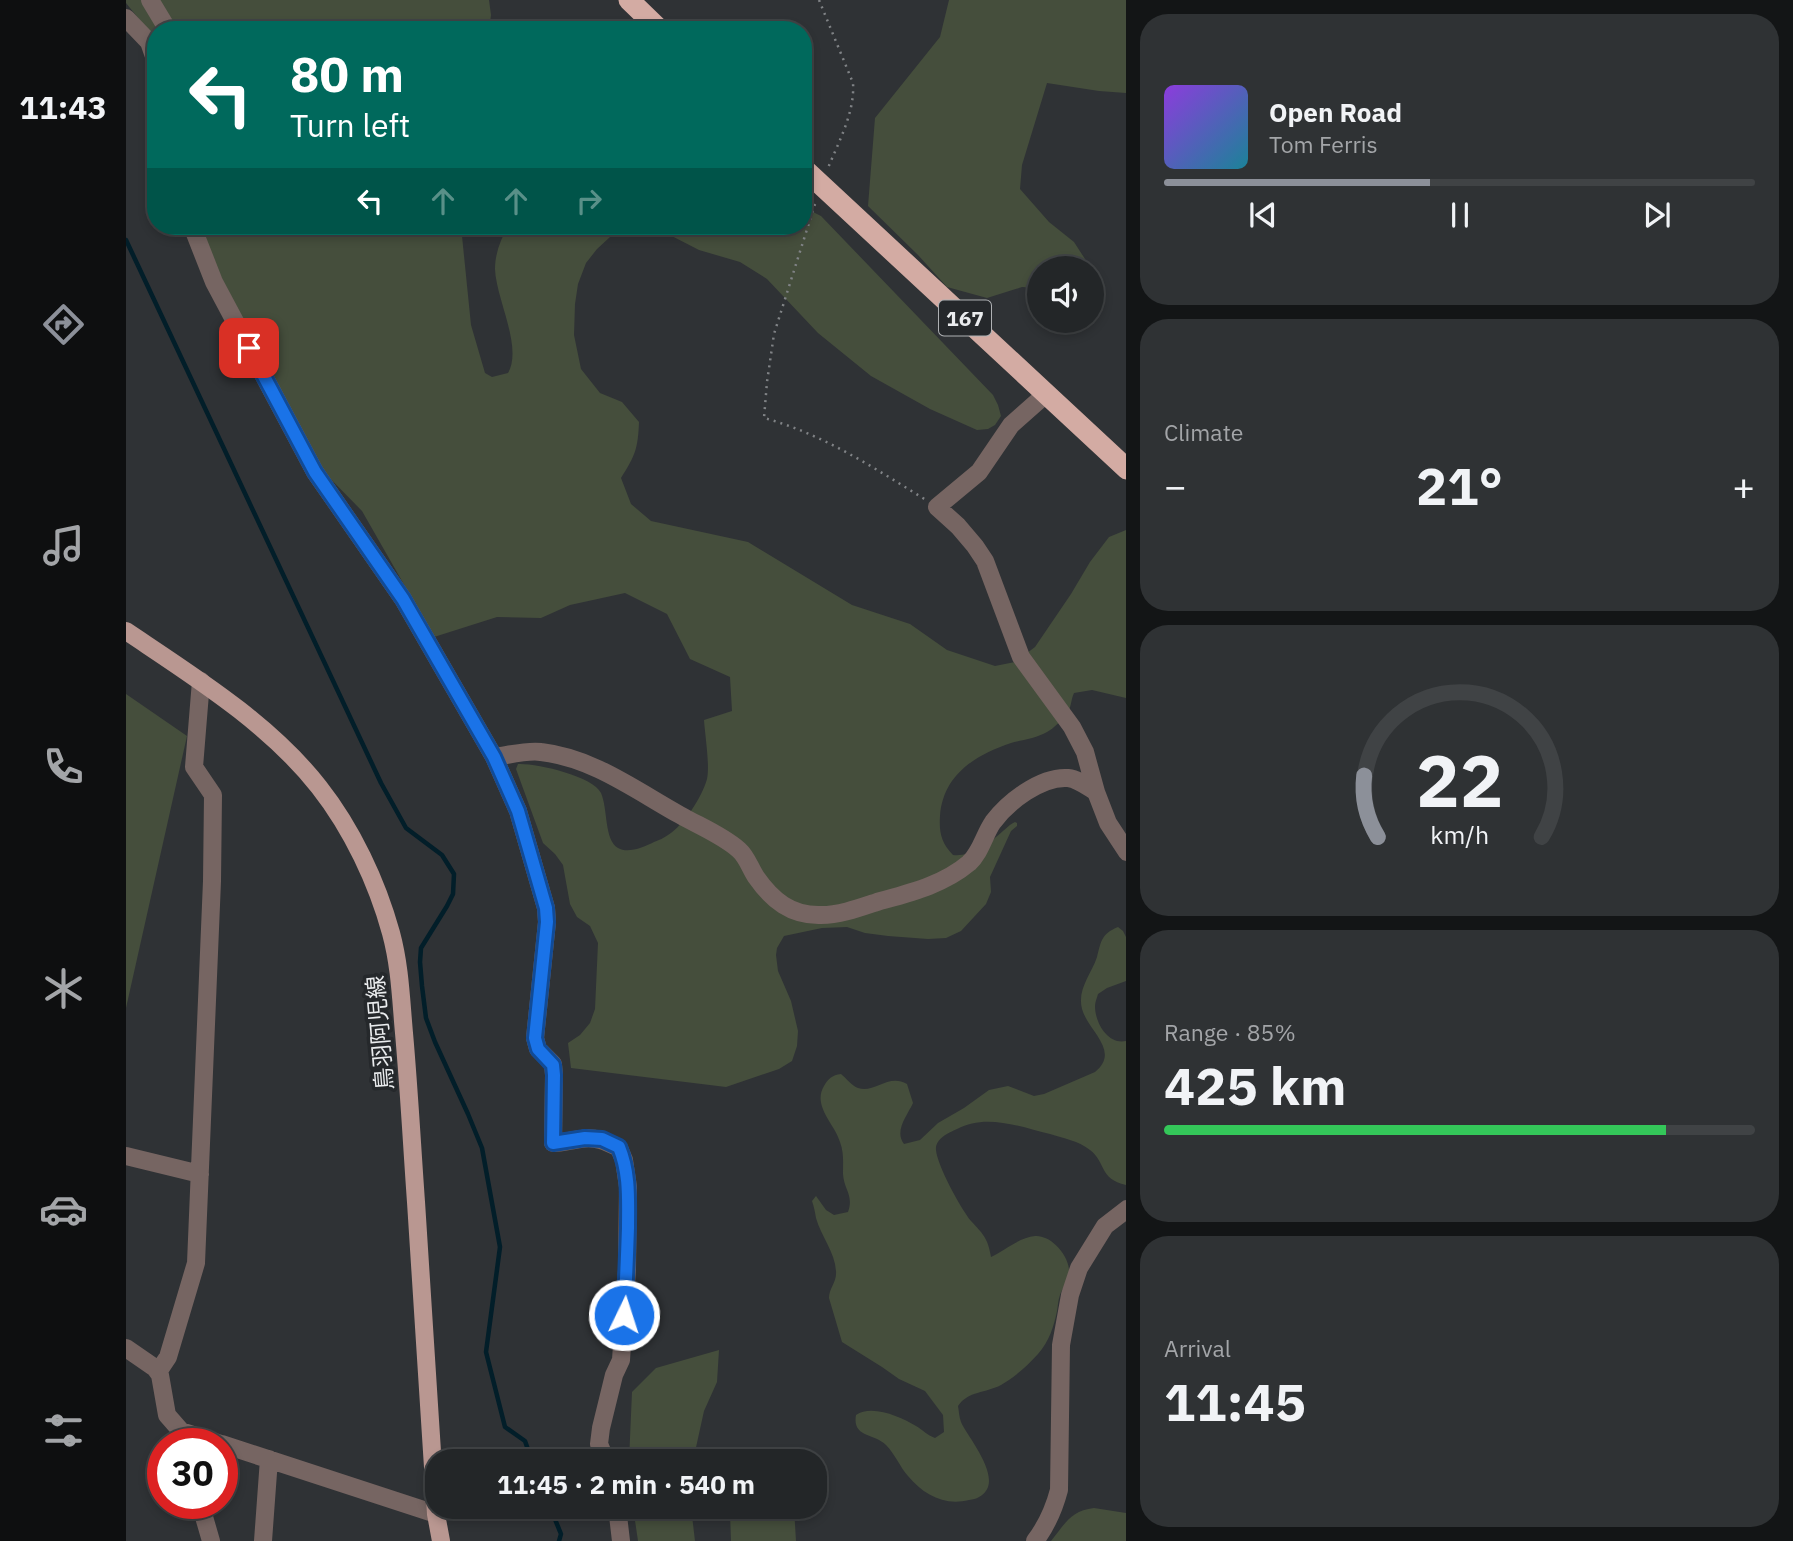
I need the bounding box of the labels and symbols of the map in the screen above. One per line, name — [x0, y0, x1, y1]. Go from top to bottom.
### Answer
road number: 167 — [939, 300, 991, 336]
pin — [219, 318, 279, 378]
street label: 鳥羽阿児線 — [359, 974, 399, 1092]
position arrow — [587, 1278, 661, 1352]
speed limit sign: 30 — [147, 1428, 238, 1519]

